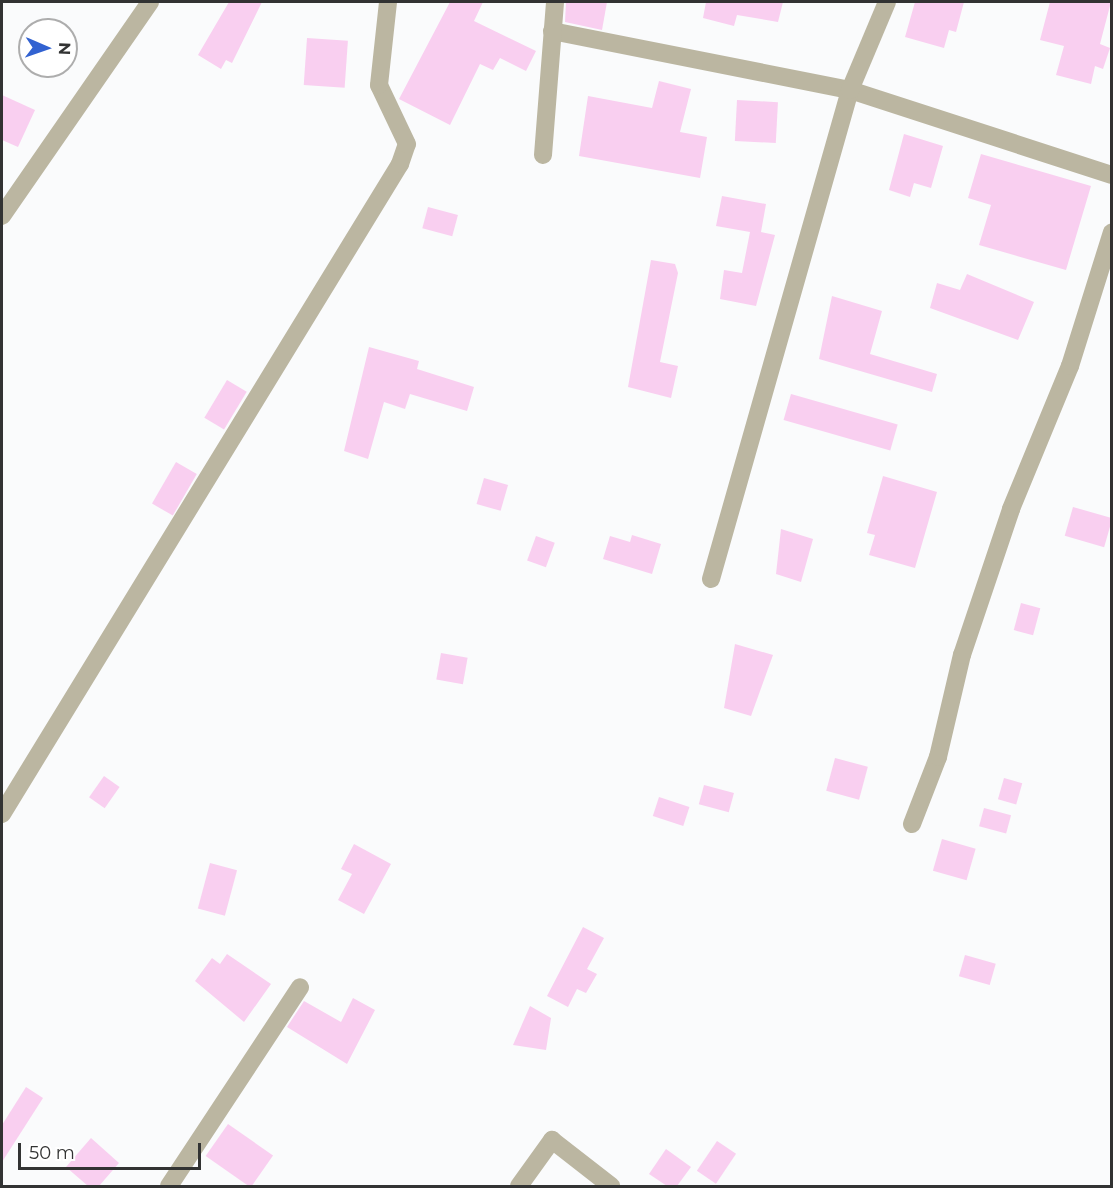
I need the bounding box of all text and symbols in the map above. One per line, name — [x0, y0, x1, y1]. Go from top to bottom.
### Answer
north arrow — [18, 18, 78, 78]
text: N — [55, 42, 74, 55]
scale bar — [21, 1131, 204, 1169]
text: 50 m — [29, 1142, 75, 1164]

